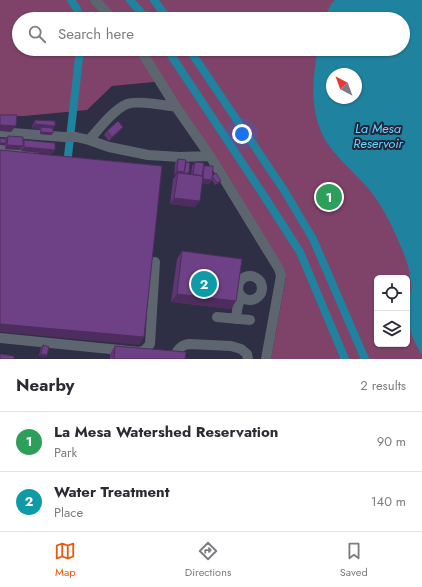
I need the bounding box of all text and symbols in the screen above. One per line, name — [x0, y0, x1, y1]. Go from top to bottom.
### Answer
search box — [12, 12, 410, 56]
icon: search — [26, 23, 48, 45]
text: Search here — [58, 23, 134, 45]
north arrow — [326, 68, 362, 104]
water label: La Mesa Reservoir — [353, 119, 404, 153]
your location — [232, 124, 252, 144]
pin: 1 — [316, 182, 342, 212]
pin: 2 — [191, 269, 217, 299]
map controls — [374, 275, 410, 347]
button: locate — [374, 275, 410, 311]
button: layers — [374, 311, 410, 347]
text: Nearby — [16, 373, 74, 397]
text: 2 results — [360, 376, 406, 395]
text: La Mesa Watershed Reservation — [54, 421, 278, 443]
text: 1 — [26, 432, 32, 451]
text: 90 m — [377, 432, 406, 451]
text: Park — [54, 443, 77, 462]
text: Water Treatment — [54, 481, 170, 503]
text: 2 — [25, 492, 33, 511]
text: 140 m — [371, 492, 406, 511]
text: Place — [54, 503, 83, 522]
tab: Map — [54, 540, 76, 580]
tab: Directions — [185, 540, 231, 580]
tab: Saved — [340, 540, 368, 580]

